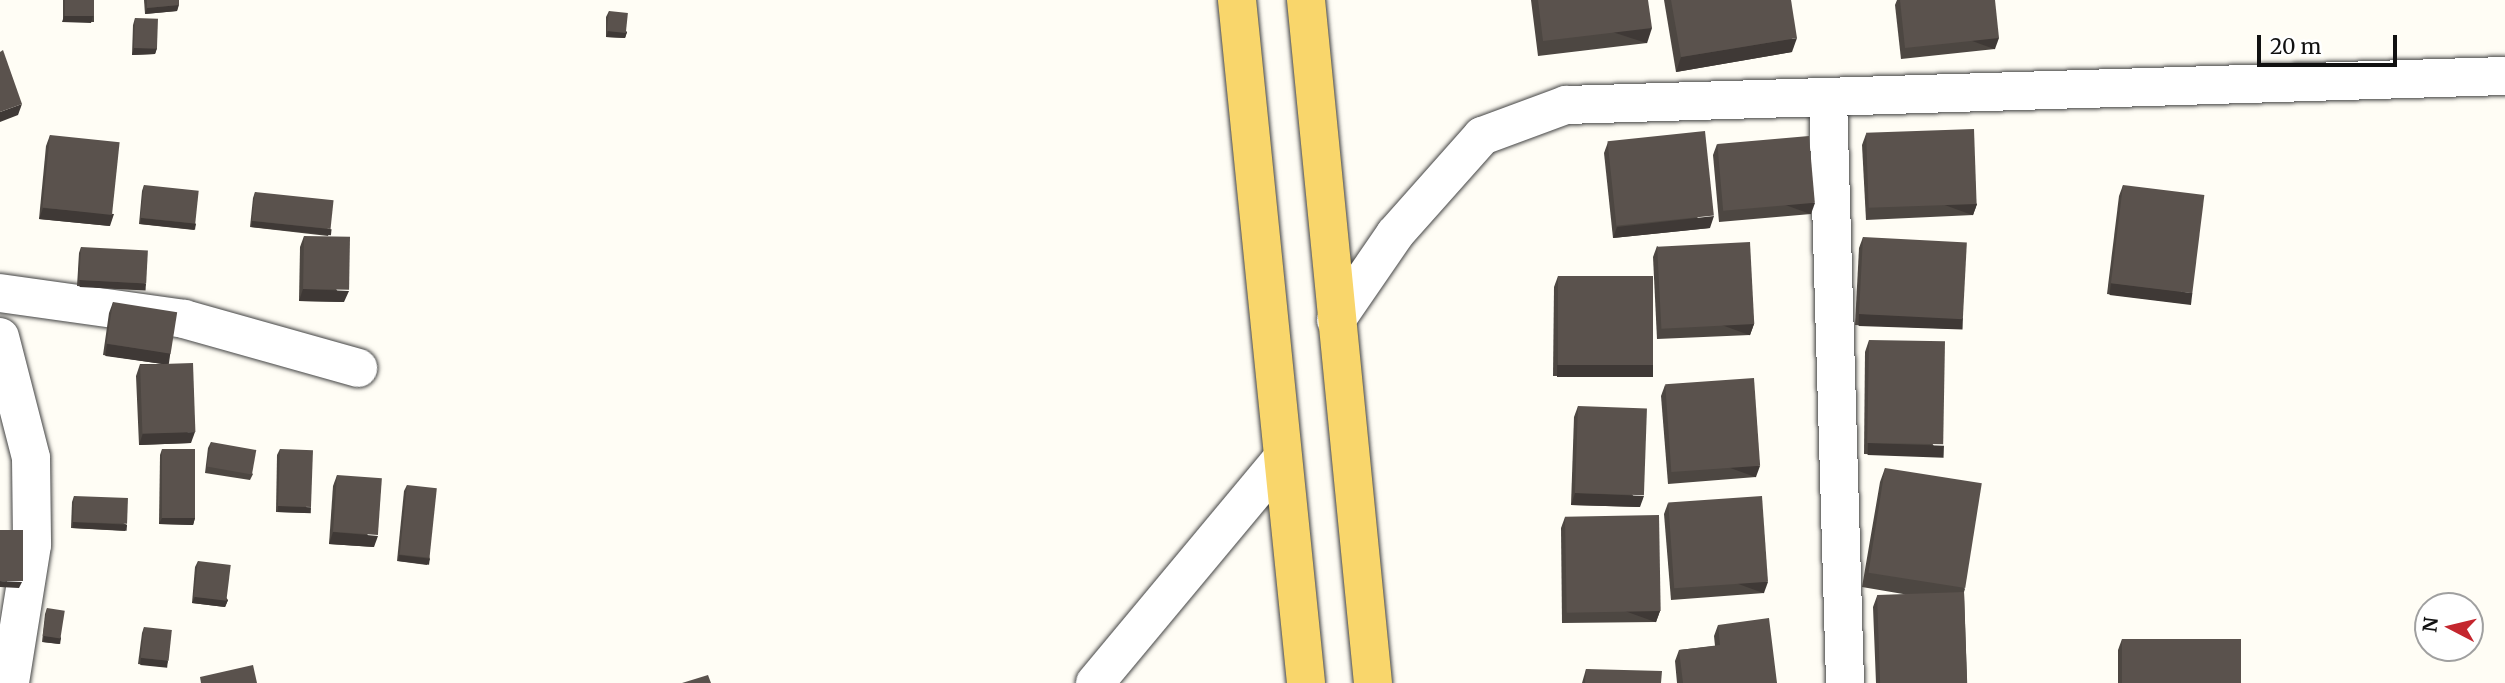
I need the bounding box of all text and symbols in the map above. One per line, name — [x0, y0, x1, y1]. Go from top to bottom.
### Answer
scale bar — [2260, 21, 2400, 65]
text: 20 m — [2270, 33, 2321, 60]
north arrow — [2414, 592, 2484, 662]
text: N — [2417, 616, 2443, 634]

